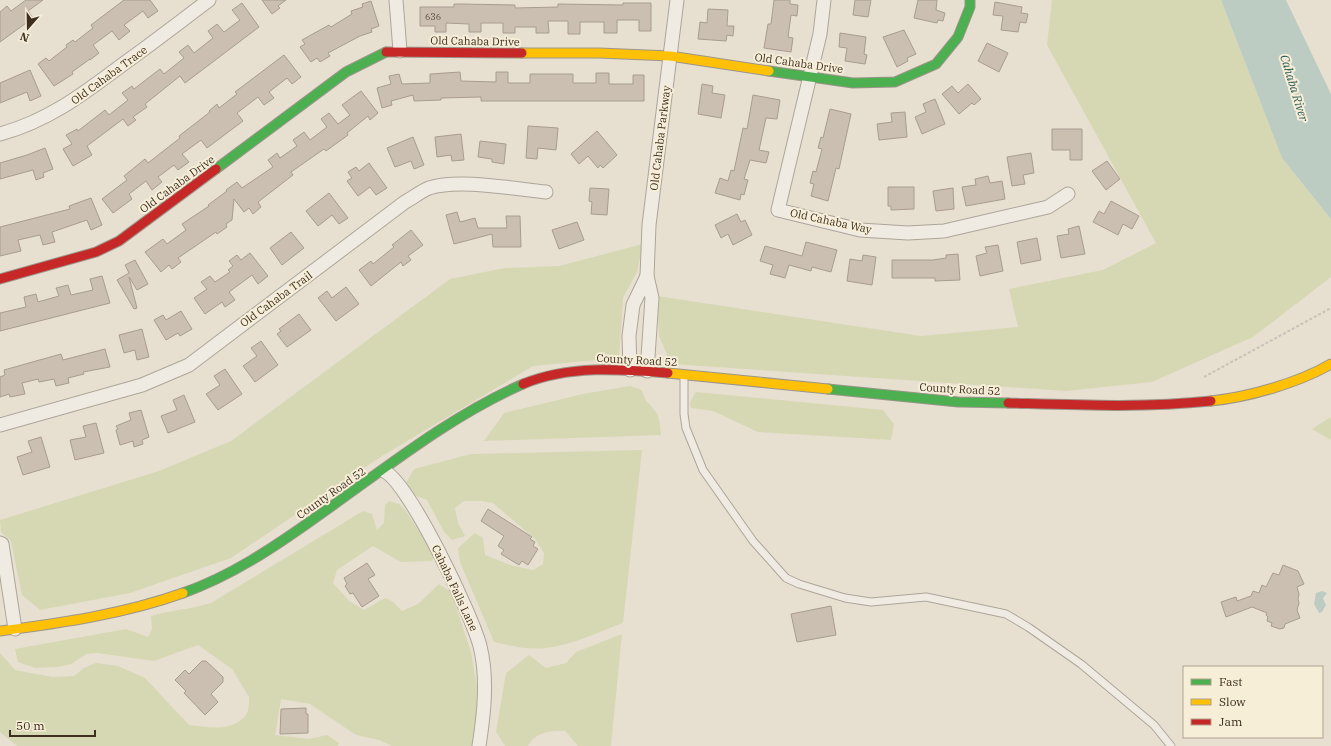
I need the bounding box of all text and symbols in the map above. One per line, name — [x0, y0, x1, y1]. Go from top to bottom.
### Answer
north arrow — [8, 8, 48, 48]
house number: 636 — [425, 11, 441, 22]
text: N — [18, 29, 31, 45]
street label: Old Cahaba Drive — [430, 33, 520, 49]
street label: Old Cahaba Trace — [68, 43, 150, 107]
street label: Old Cahaba Drive — [754, 50, 844, 76]
water label: Cahaba River — [1277, 53, 1312, 124]
street label: Old Cahaba Parkway — [647, 85, 673, 191]
street label: Old Cahaba Drive — [137, 152, 217, 216]
street label: Old Cahaba Way — [789, 206, 873, 237]
street label: Old Cahaba Trail — [237, 268, 315, 330]
street label: County Road 52 — [596, 351, 678, 369]
street label: County Road 52 — [919, 380, 1001, 398]
street label: County Road 52 — [294, 464, 368, 522]
street label: Cahaba Falls Lane — [429, 543, 481, 633]
legend — [1183, 666, 1323, 738]
text: Fast — [1219, 674, 1243, 689]
text: Slow — [1219, 694, 1246, 709]
scale bar — [10, 712, 95, 738]
text: Jam — [1219, 714, 1243, 729]
text: 50 m — [16, 718, 45, 733]

